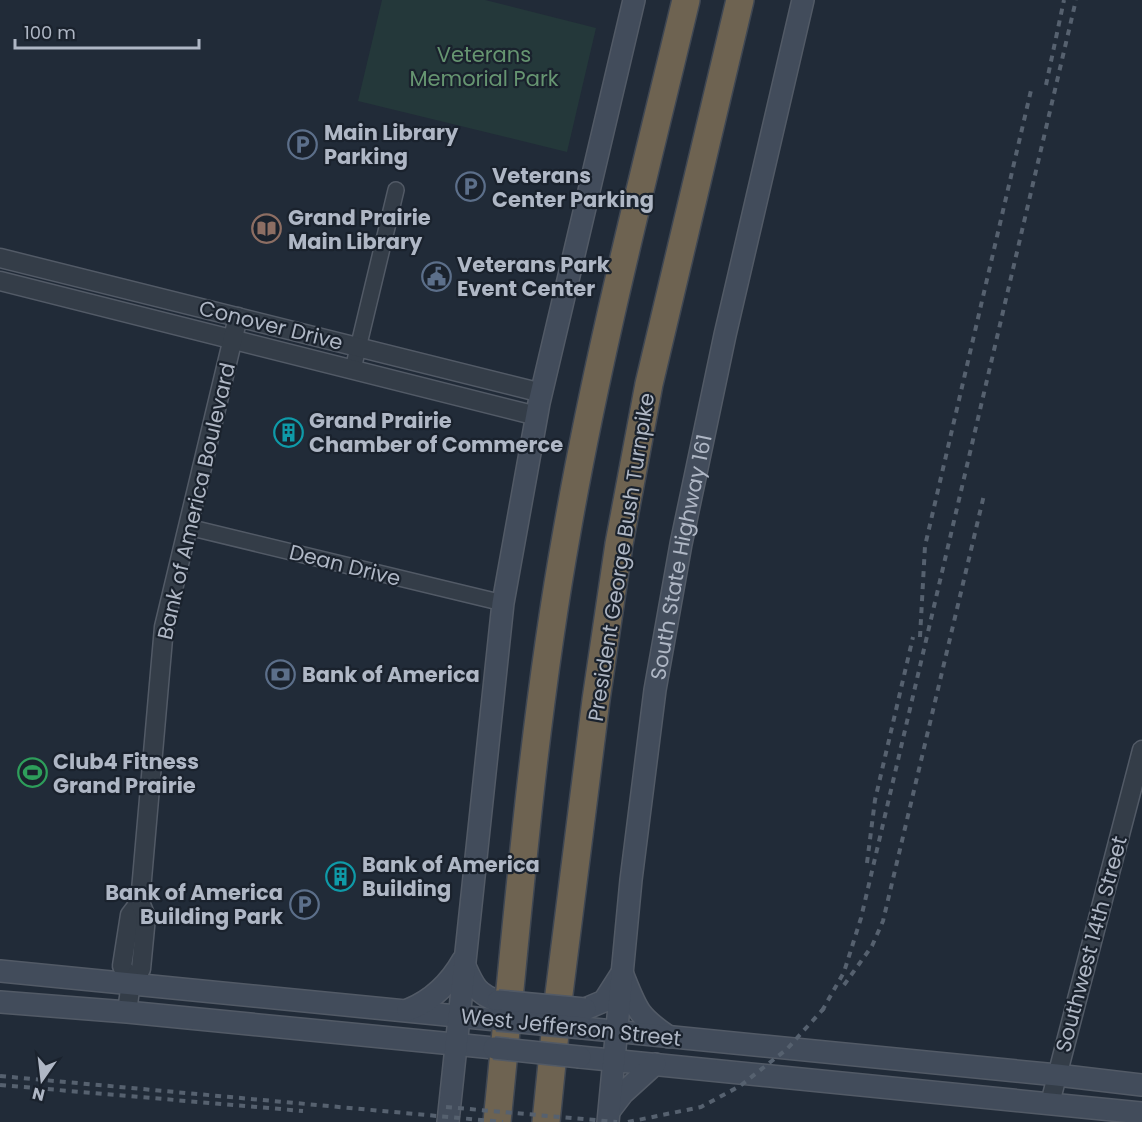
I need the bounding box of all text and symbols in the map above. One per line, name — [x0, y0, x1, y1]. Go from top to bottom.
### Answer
scale bar — [15, 12, 200, 50]
text: 100 m — [24, 20, 76, 45]
park label: Veterans Memorial Park — [409, 40, 559, 93]
place label: Main Library Parking — [324, 118, 459, 171]
parking icon: Main Library Parking — [287, 128, 319, 160]
place label: Veterans Center Parking — [492, 161, 654, 214]
parking icon: Veterans Center Parking — [455, 171, 487, 203]
place label: Grand Prairie Main Library — [288, 203, 431, 256]
library icon: Grand Prairie Main Library — [251, 213, 283, 245]
place label: Veterans Park Event Center — [457, 250, 610, 303]
public building icon: Veterans Park Event Center — [420, 260, 452, 292]
street label: Conover Drive — [196, 293, 346, 357]
street label: Bank of America Boulevard — [150, 360, 242, 642]
street label: President George Bush Turnpike — [581, 391, 661, 723]
place label: Grand Prairie Chamber of Commerce — [309, 406, 563, 459]
building icon: Grand Prairie Chamber of Commerce — [272, 416, 304, 448]
street label: South State Highway 161 — [643, 432, 718, 682]
street label: Dean Drive — [286, 537, 404, 593]
bank icon: Bank of America — [265, 658, 297, 690]
place label: Bank of America — [302, 660, 480, 689]
place label: Club4 Fitness Grand Prairie — [53, 747, 199, 800]
sports icon: Club4 Fitness Grand Prairie — [16, 757, 48, 789]
street label: Southwest 14th Street — [1048, 833, 1134, 1055]
place label: Bank of America Building — [362, 850, 540, 903]
building icon: Bank of America Building — [325, 860, 357, 892]
place label: Bank of America Building Park — [105, 878, 283, 931]
parking icon: Bank of America Building Park — [288, 888, 320, 920]
street label: West Jefferson Street — [459, 1001, 683, 1053]
north arrow — [12, 1050, 72, 1110]
text: N — [30, 1081, 47, 1107]

